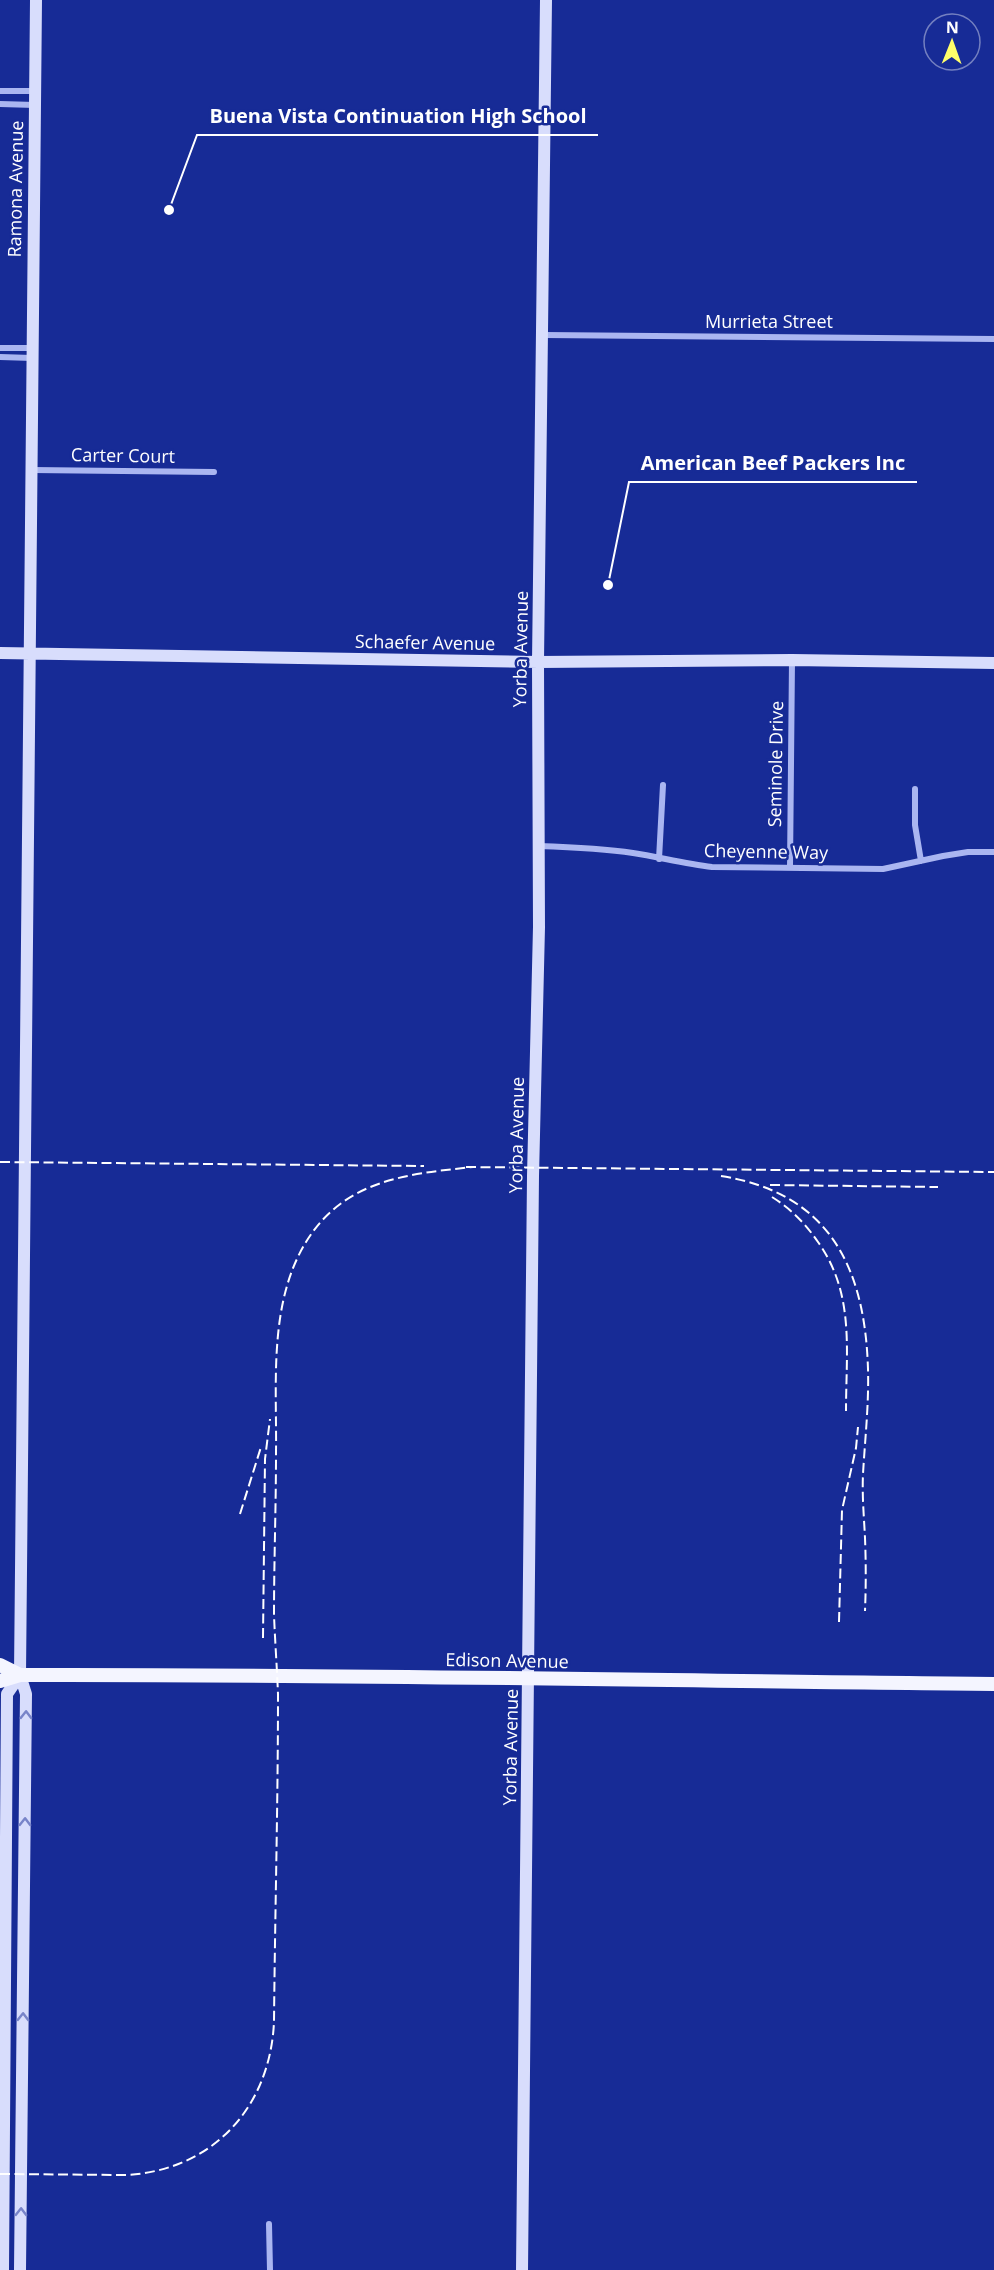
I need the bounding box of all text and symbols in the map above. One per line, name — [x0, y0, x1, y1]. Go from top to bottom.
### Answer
north arrow — [922, 12, 982, 72]
text: N — [946, 16, 959, 38]
callout: Buena Vista Continuation High School — [197, 97, 598, 135]
text: Buena Vista Continuation High School — [209, 102, 587, 129]
street label: Ramona Avenue — [2, 120, 28, 258]
street label: Murrieta Street — [705, 309, 833, 333]
street label: Carter Court — [71, 442, 175, 468]
callout: American Beef Packers Inc — [629, 444, 917, 482]
text: American Beef Packers Inc — [641, 449, 905, 476]
street label: Yorba Avenue — [507, 590, 533, 707]
street label: Schaefer Avenue — [355, 629, 495, 655]
street label: Seminole Drive — [762, 701, 788, 827]
street label: Cheyenne Way — [704, 838, 829, 864]
street label: Yorba Avenue — [503, 1076, 529, 1193]
street label: Edison Avenue — [445, 1647, 569, 1673]
street label: Yorba Avenue — [497, 1688, 523, 1805]
one-way arrow — [20, 1711, 32, 1720]
one-way arrow — [19, 1817, 31, 1826]
one-way arrow — [17, 2012, 29, 2021]
one-way arrow — [14, 2207, 27, 2216]

